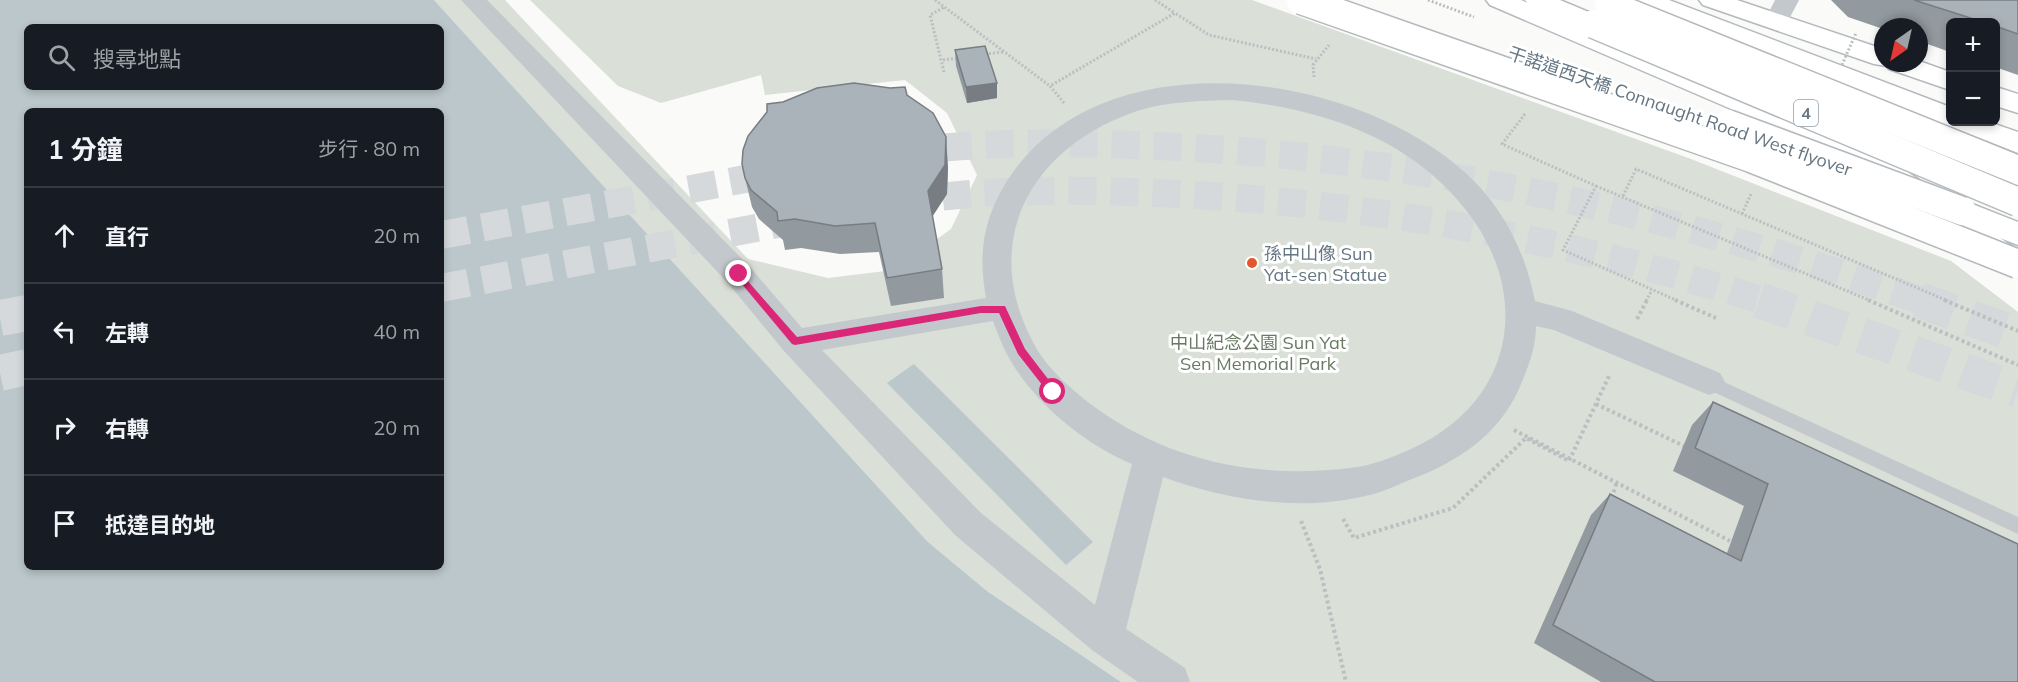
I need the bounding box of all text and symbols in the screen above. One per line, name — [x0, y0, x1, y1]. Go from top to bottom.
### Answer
north arrow — [1874, 18, 1928, 72]
map controls — [1946, 18, 2000, 126]
button: + — [1946, 18, 2000, 72]
search box — [24, 24, 444, 90]
icon: search — [45, 41, 78, 74]
street label: 干諾道西天橋 Connaught Road West flyover — [1505, 41, 1856, 181]
text: 搜尋地點 — [93, 45, 181, 73]
button: − — [1946, 72, 2000, 126]
road number: 4 — [1794, 100, 1818, 126]
text: 1 分鐘 — [48, 133, 123, 166]
text: 步行 · 80 m — [318, 136, 420, 161]
icon: ahead — [48, 219, 81, 252]
text: 直行 — [105, 223, 149, 251]
text: 20 m — [373, 223, 420, 248]
place label: 孫中山像 Sun Yat-sen Statue — [1263, 242, 1387, 286]
marker: 孫中山像 Sun Yat-sen Statue — [1245, 256, 1259, 270]
route end — [725, 260, 751, 286]
icon: left — [48, 315, 81, 348]
text: 左轉 — [105, 319, 149, 347]
text: 40 m — [373, 319, 420, 344]
park label: 中山紀念公園 Sun Yat Sen Memorial Park — [1170, 331, 1346, 375]
route start — [1039, 378, 1065, 404]
icon: right — [48, 411, 81, 444]
text: 右轉 — [105, 415, 149, 443]
text: 20 m — [373, 415, 420, 440]
icon: arrive — [48, 507, 81, 540]
text: 抵達目的地 — [105, 511, 215, 539]

